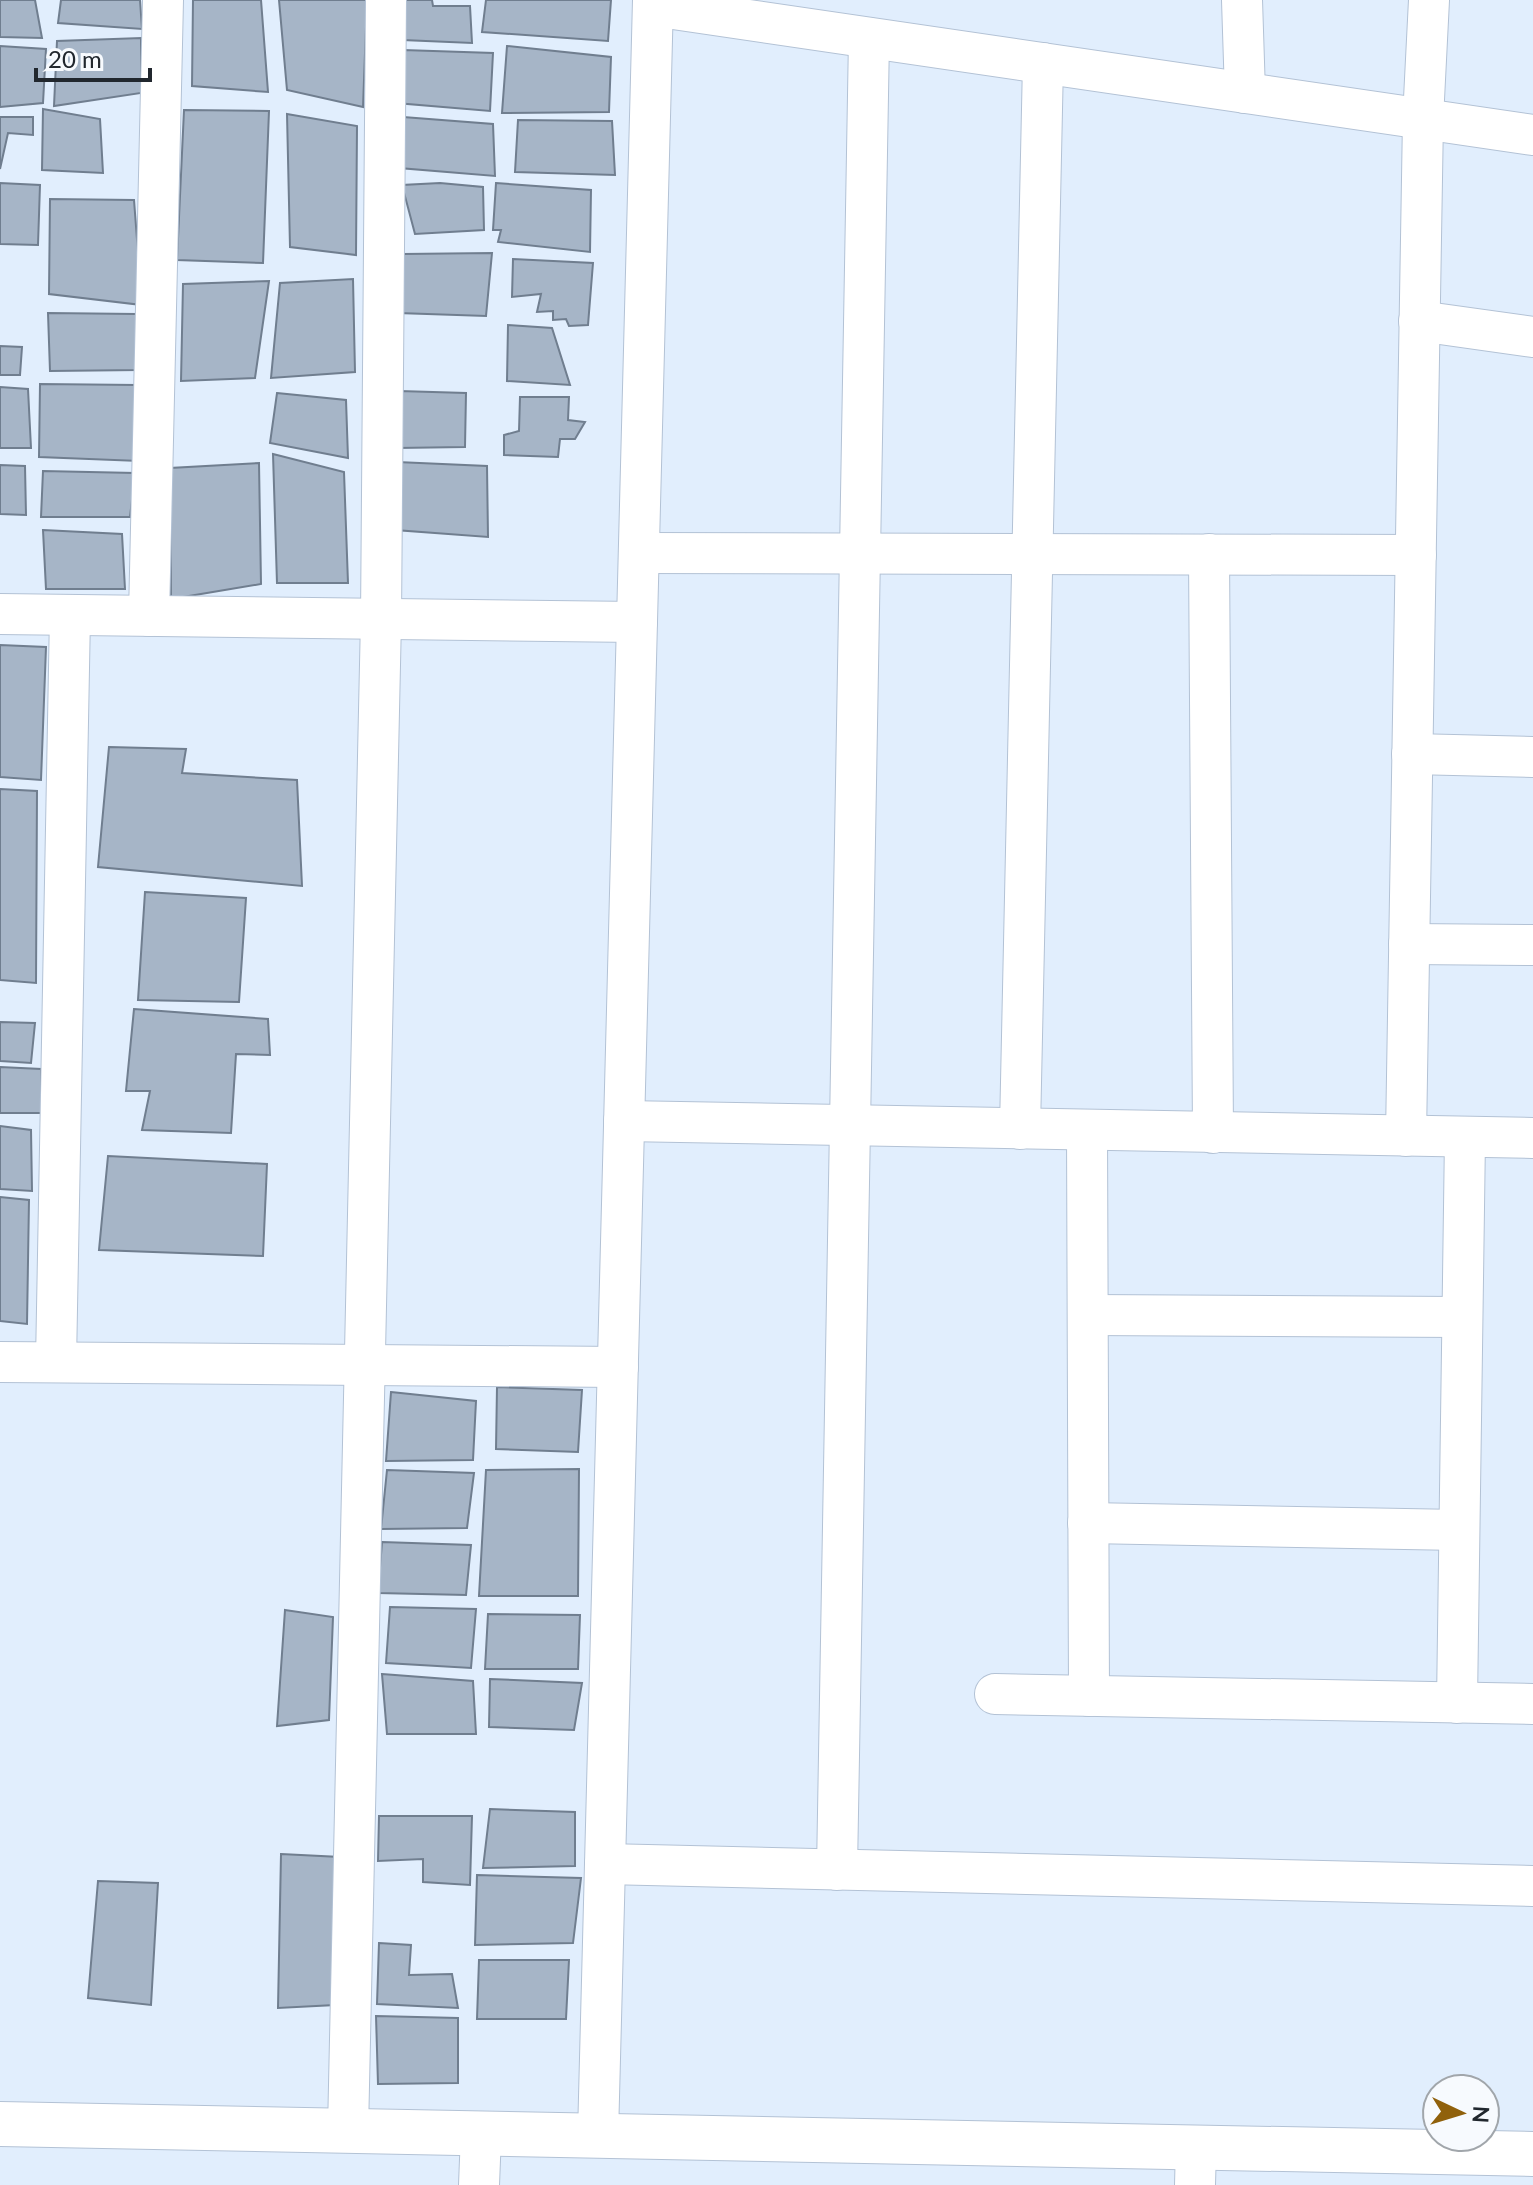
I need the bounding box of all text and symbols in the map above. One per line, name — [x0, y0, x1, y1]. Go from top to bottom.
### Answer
scale bar — [36, 32, 150, 82]
text: 20 m — [48, 44, 102, 73]
north arrow — [1421, 2073, 1501, 2153]
text: N — [1467, 2105, 1496, 2124]

